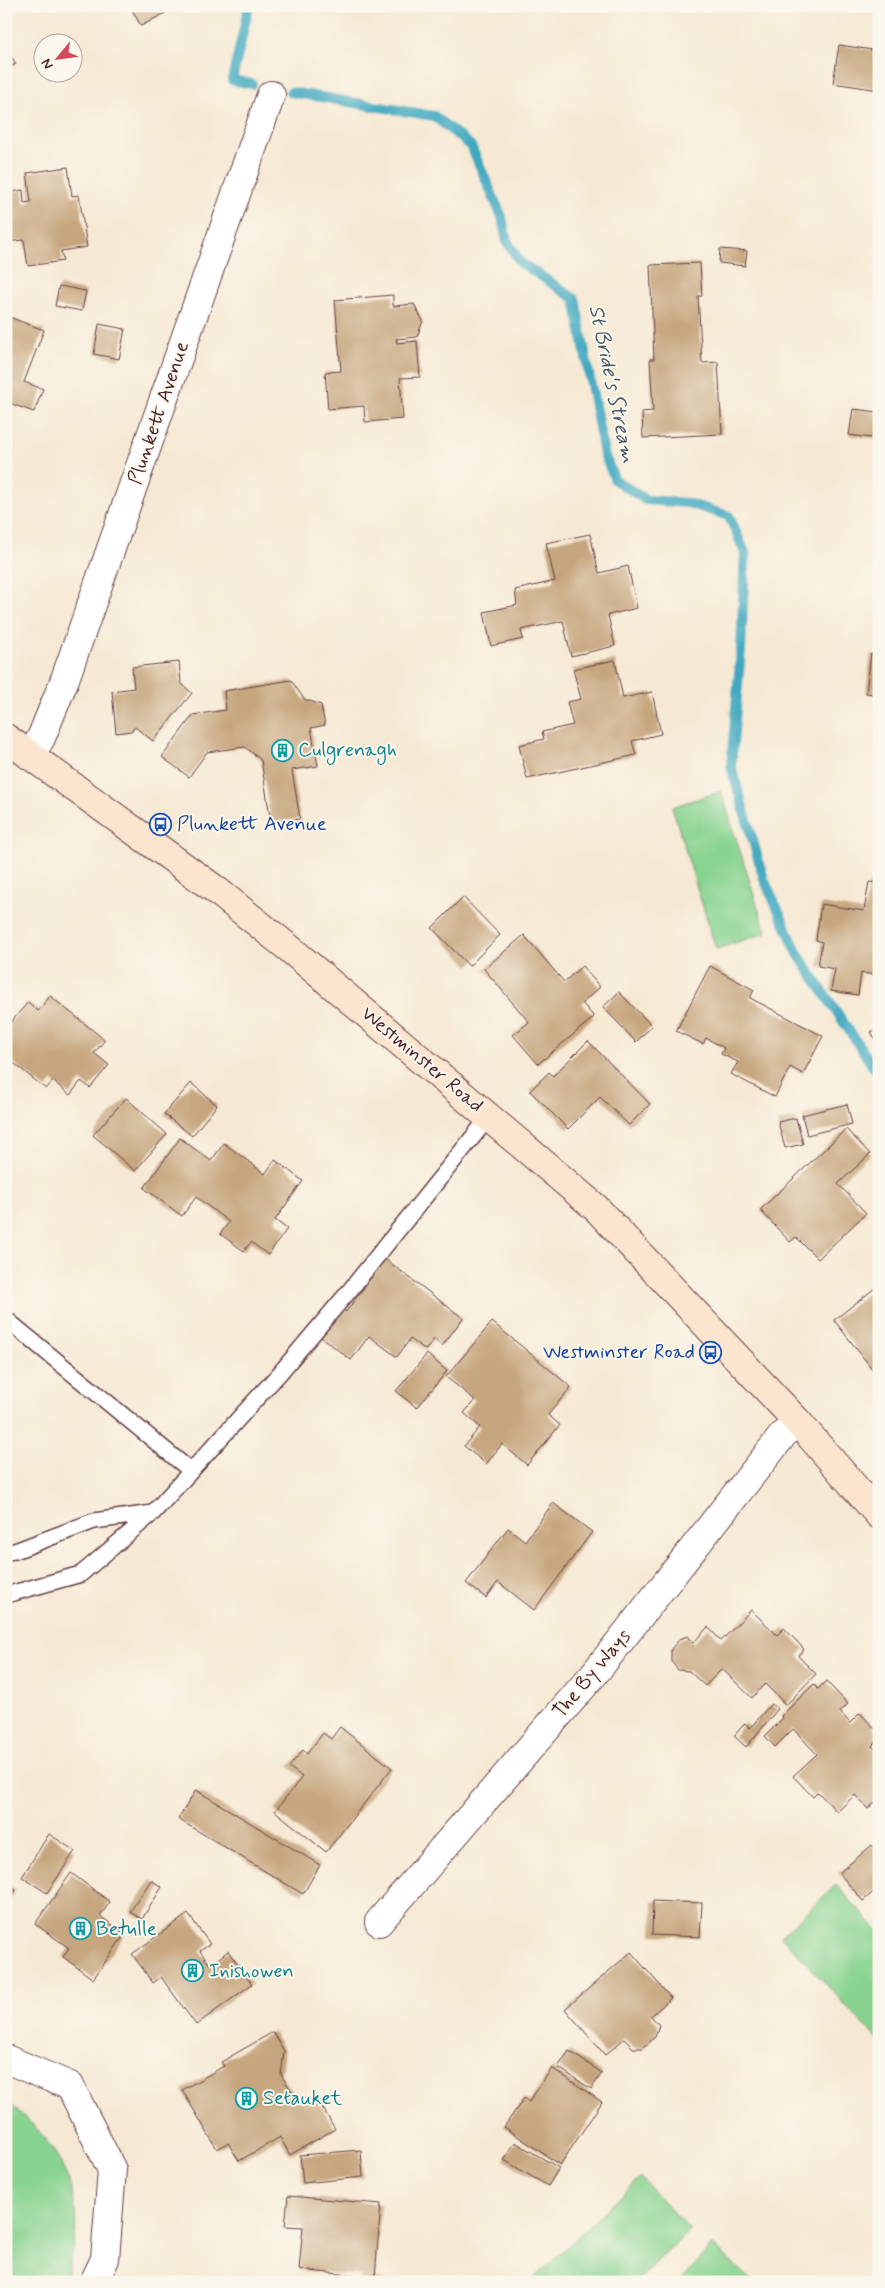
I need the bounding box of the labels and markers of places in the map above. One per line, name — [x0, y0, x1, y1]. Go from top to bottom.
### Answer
place label: Culgrenagh — [298, 737, 397, 765]
building icon: Culgrenagh — [270, 738, 294, 762]
place label: Plunkett Avenue — [177, 811, 327, 838]
bus stop icon: Plunkett Avenue — [149, 812, 173, 836]
place label: Westminster Road — [543, 1339, 695, 1366]
bus stop icon: Westminster Road — [699, 1340, 723, 1364]
place label: Betulle — [96, 1916, 157, 1943]
building icon: Betulle — [68, 1917, 92, 1941]
place label: Inishowen — [209, 1958, 294, 1985]
building icon: Inishowen — [181, 1959, 205, 1983]
place label: Setauket — [263, 2085, 342, 2112]
building icon: Setauket — [235, 2086, 259, 2110]

